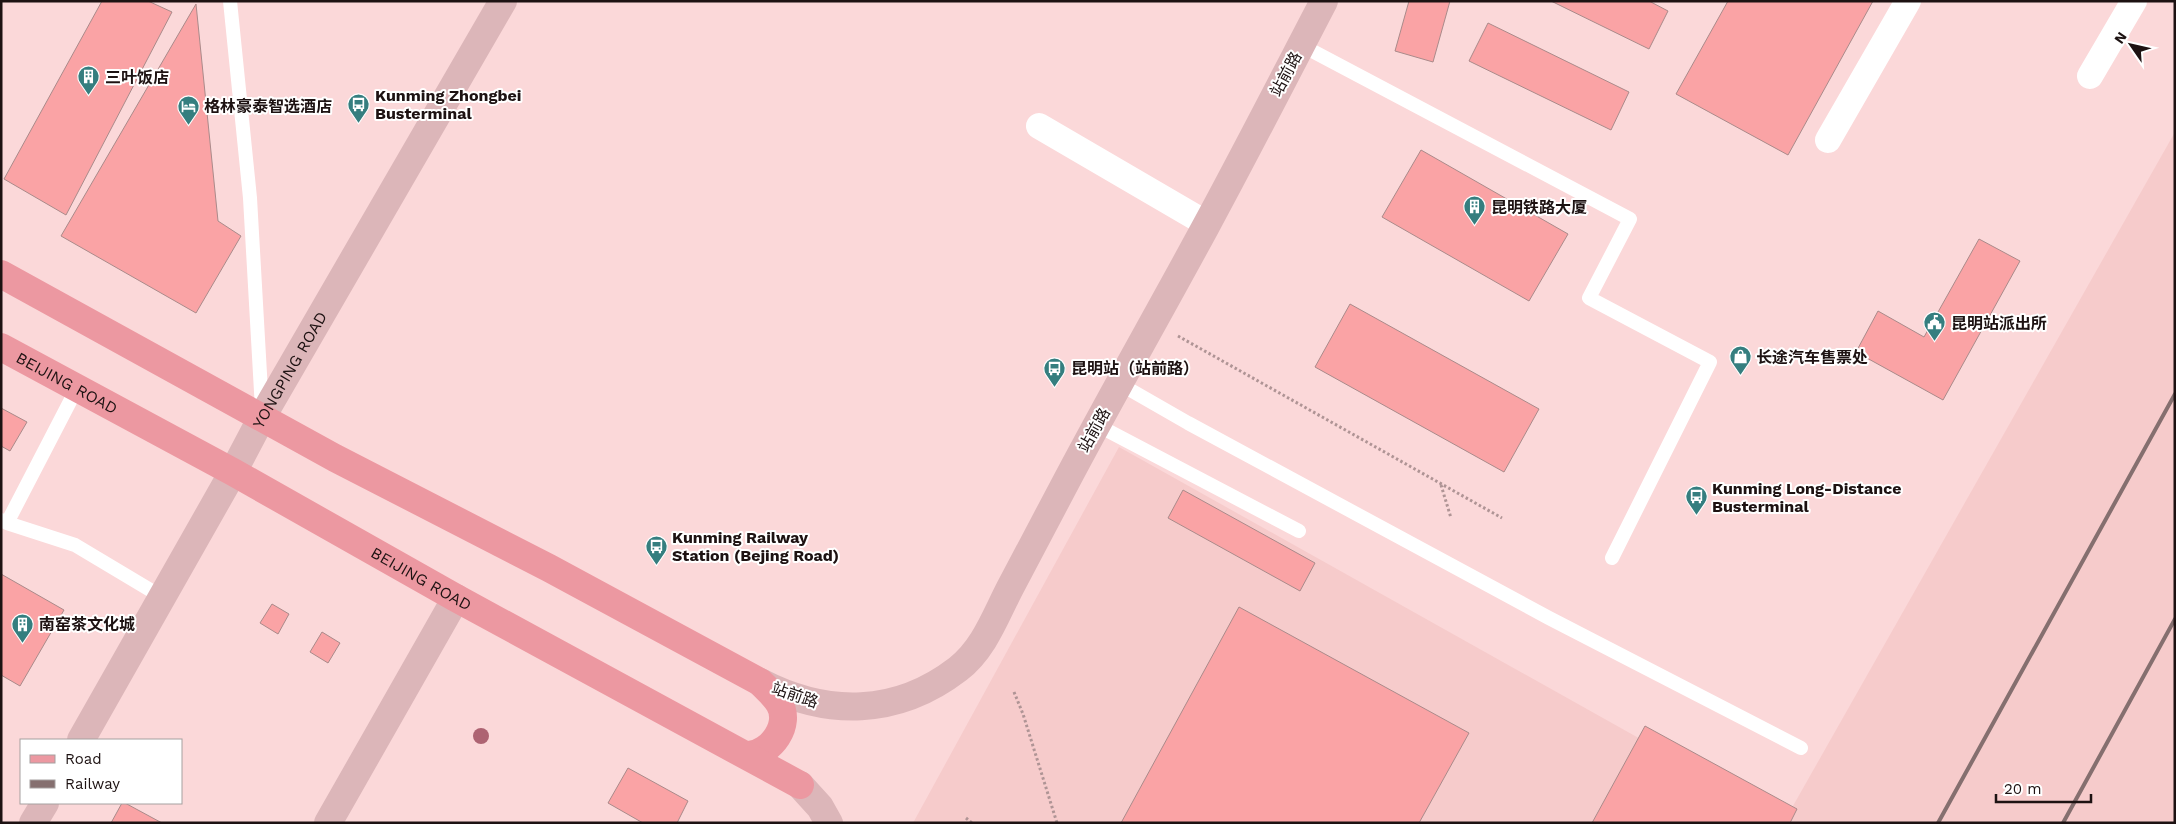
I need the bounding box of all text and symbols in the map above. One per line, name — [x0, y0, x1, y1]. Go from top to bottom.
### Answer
north arrow — [2106, 20, 2156, 70]
text: N — [2111, 29, 2130, 47]
street label: 站前路 — [1266, 48, 1306, 100]
building icon: 三叶饭店 — [77, 65, 101, 96]
place label: 三叶饭店 — [105, 68, 169, 87]
place label: Kunming Zhongbei Busterminal — [375, 86, 521, 123]
bus stop icon: Kunming Zhongbei Busterminal — [347, 92, 371, 123]
hotel icon: 格林豪泰智选酒店 — [176, 94, 200, 125]
place label: 格林豪泰智选酒店 — [204, 97, 332, 116]
building icon: 昆明铁路大厦 — [1463, 195, 1487, 226]
place label: 昆明铁路大厦 — [1491, 198, 1587, 217]
street label: YONGPING ROAD — [248, 308, 331, 431]
public building icon: 昆明站派出所 — [1923, 311, 1947, 342]
place label: 昆明站派出所 — [1951, 314, 2047, 333]
shop icon: 长途汽车售票处 — [1728, 345, 1752, 376]
street label: BEIJING ROAD — [13, 348, 121, 418]
place label: 长途汽车售票处 — [1756, 348, 1868, 367]
bus stop icon: 昆明站（站前路） — [1043, 356, 1067, 387]
place label: 昆明站（站前路） — [1071, 359, 1199, 378]
street label: 站前路 — [1074, 404, 1114, 456]
place label: Kunming Long-Distance Busterminal — [1712, 479, 1901, 516]
bus stop icon: Kunming Long-Distance Busterminal — [1684, 485, 1708, 516]
place label: Kunming Railway Station (Bejing Road) — [672, 528, 839, 565]
bus stop icon: Kunming Railway Station (Bejing Road) — [644, 534, 668, 565]
street label: BEIJING ROAD — [368, 543, 475, 614]
building icon: 南窑茶文化城 — [11, 612, 35, 643]
place label: 南窑茶文化城 — [39, 615, 135, 634]
street label: 站前路 — [769, 678, 821, 712]
legend — [20, 739, 182, 804]
text: Road — [65, 750, 102, 768]
scale bar — [1996, 772, 2091, 804]
text: Railway — [65, 775, 120, 793]
text: 20 m — [2004, 780, 2042, 798]

